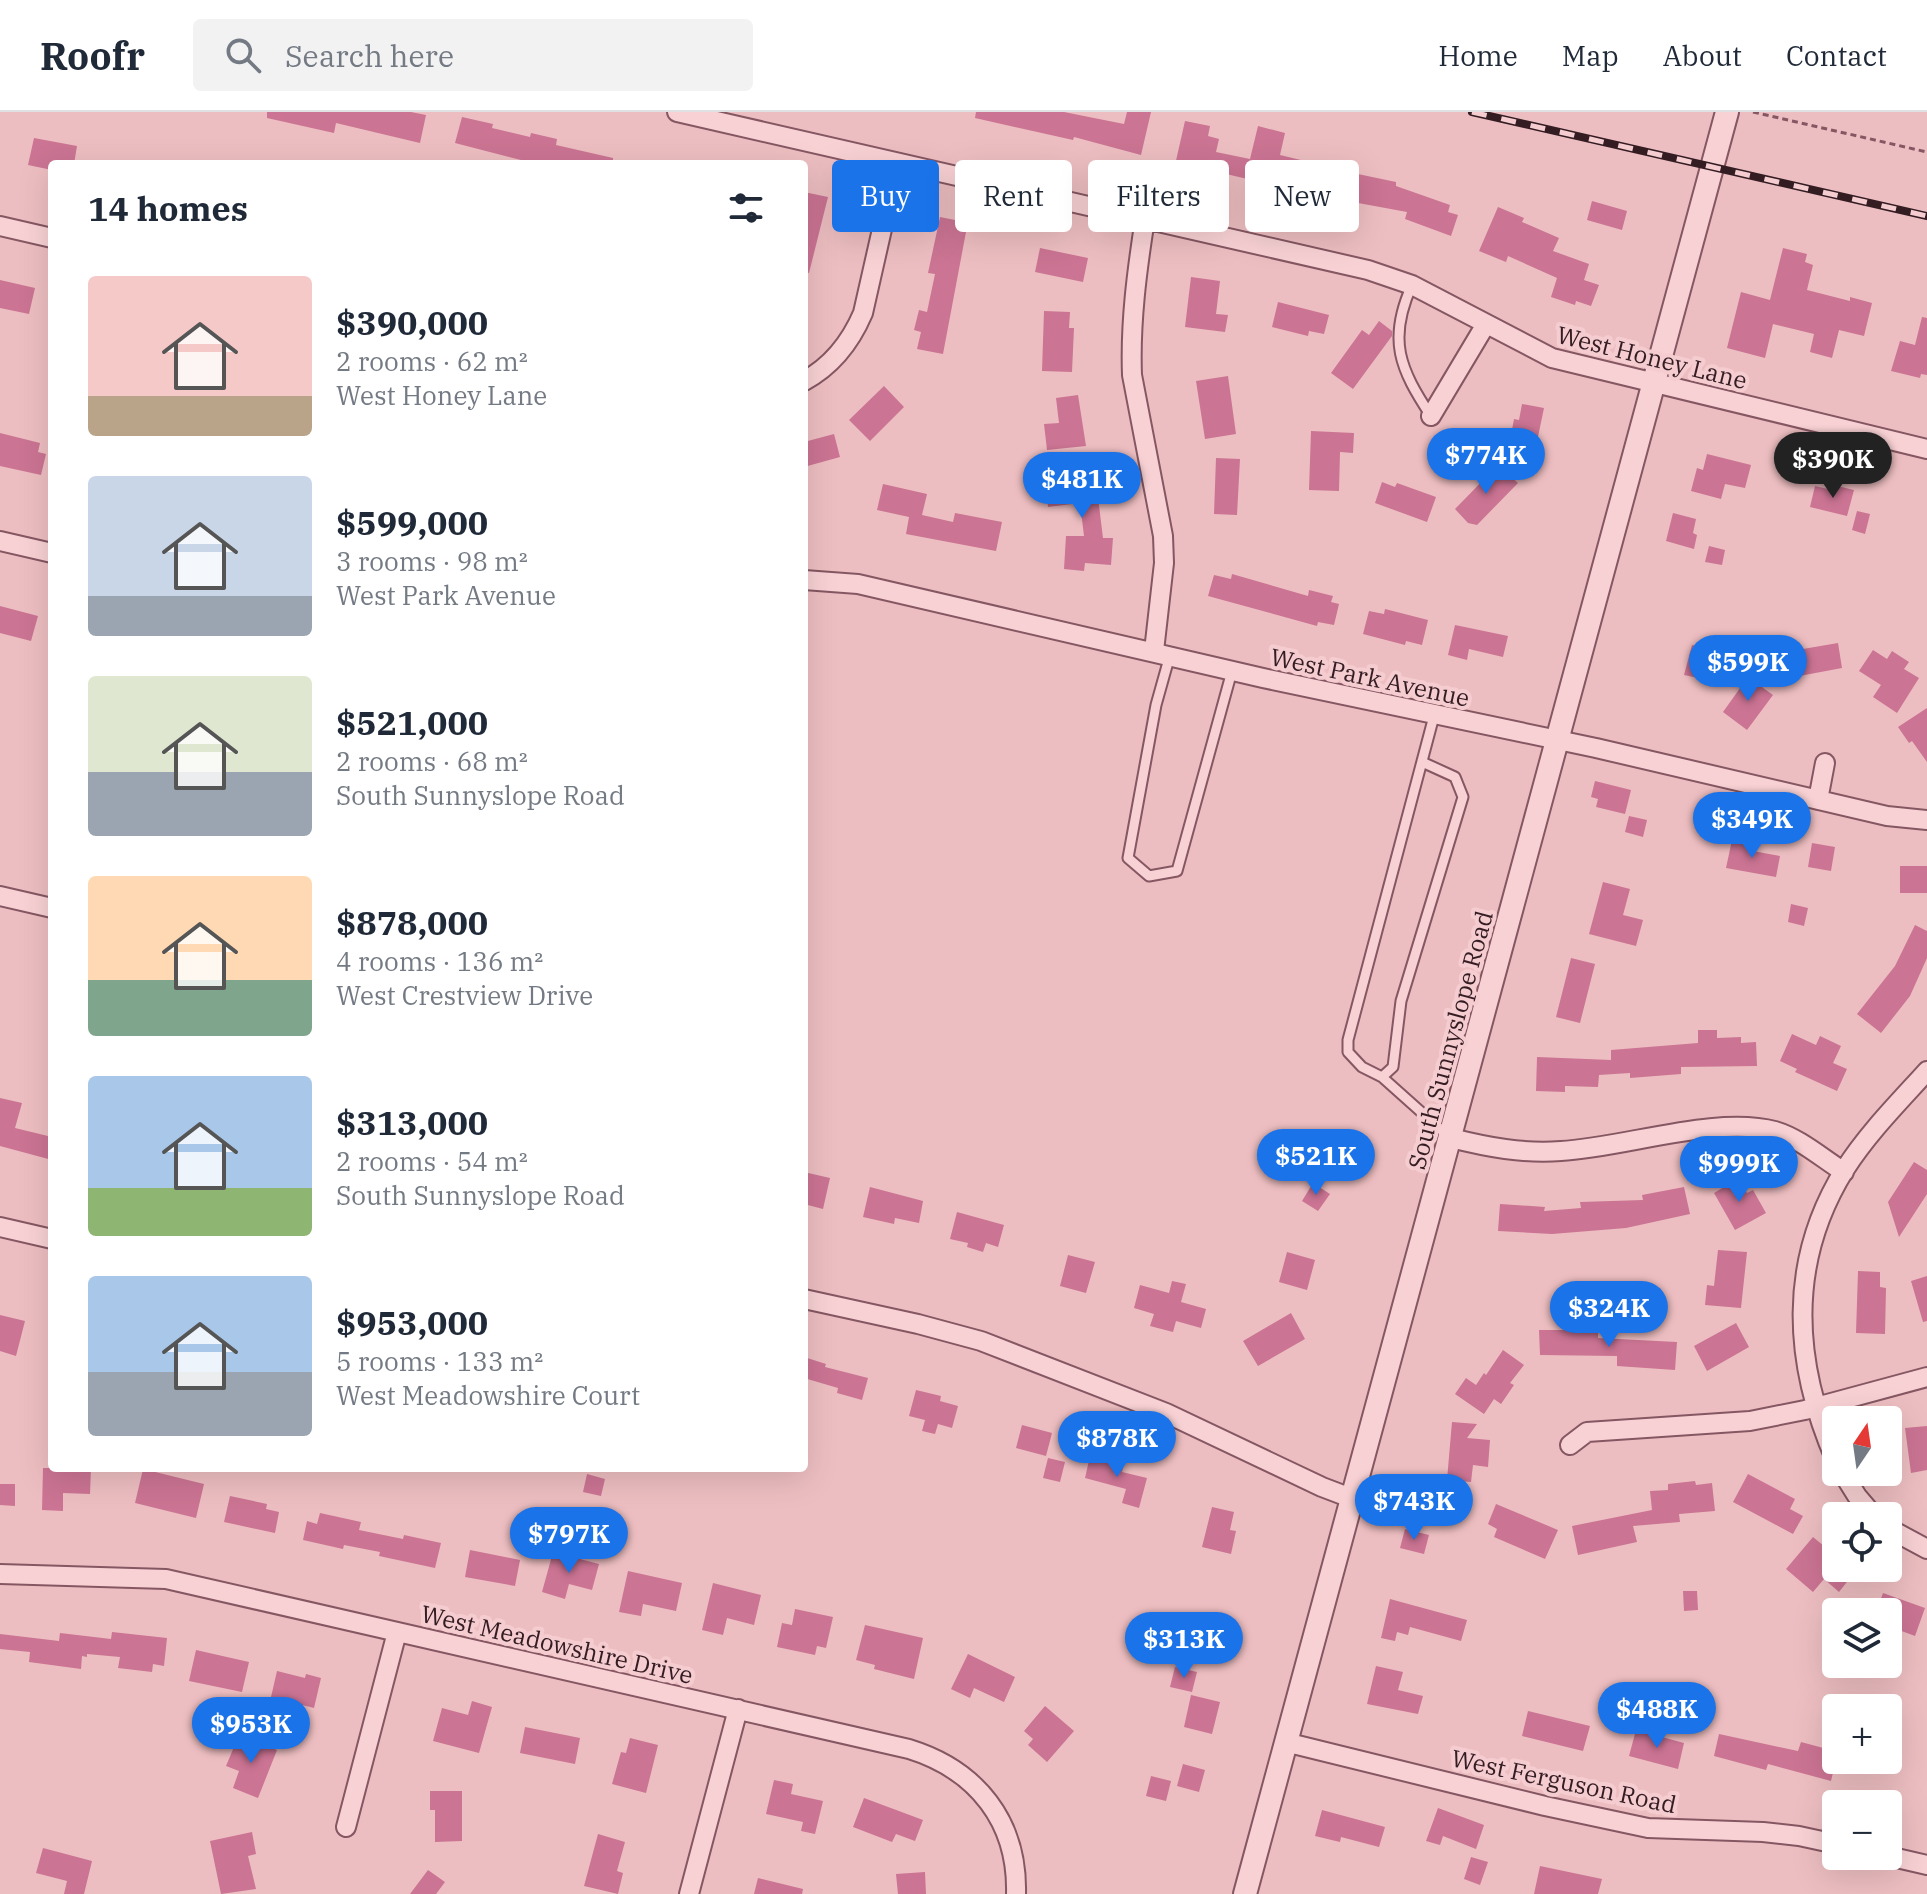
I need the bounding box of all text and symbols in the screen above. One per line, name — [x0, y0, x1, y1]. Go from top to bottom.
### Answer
search box — [193, 19, 753, 91]
text: Roofr — [40, 31, 145, 80]
icon: search — [221, 33, 265, 77]
text: Search here — [285, 36, 454, 75]
text: Home — [1438, 37, 1518, 74]
text: Map — [1562, 37, 1619, 74]
text: About — [1663, 37, 1742, 74]
text: Contact — [1786, 37, 1887, 74]
chip: Buy — [832, 160, 939, 232]
chip: Rent — [955, 160, 1072, 232]
chip: Filters — [1088, 160, 1229, 232]
chip: New — [1245, 160, 1359, 232]
text: 14 homes — [88, 186, 248, 230]
icon: filters — [724, 186, 768, 230]
text: $390,000 — [336, 300, 488, 344]
icon: home — [152, 308, 248, 404]
street label: West Honey Lane — [1553, 318, 1751, 396]
text: 2 rooms · 62 m² — [336, 344, 528, 378]
text: West Honey Lane — [336, 378, 547, 412]
pin: $774K — [1430, 428, 1542, 496]
pin: $390K — [1777, 432, 1889, 500]
text: $774K — [1445, 437, 1527, 471]
text: $390K — [1792, 441, 1874, 475]
pin: $481K — [1026, 452, 1138, 520]
text: $481K — [1041, 461, 1123, 495]
text: $599,000 — [336, 500, 488, 544]
icon: home — [152, 508, 248, 604]
text: 3 rooms · 98 m² — [336, 544, 528, 578]
text: West Park Avenue — [336, 578, 556, 612]
pin: $599K — [1692, 635, 1804, 703]
street label: West Park Avenue — [1267, 640, 1473, 714]
text: $599K — [1707, 644, 1789, 678]
text: $521,000 — [336, 700, 488, 744]
icon: home — [152, 708, 248, 804]
text: 2 rooms · 68 m² — [336, 744, 528, 778]
text: South Sunnyslope Road — [336, 778, 625, 812]
pin: $349K — [1696, 792, 1808, 860]
text: $349K — [1711, 801, 1793, 835]
text: $878,000 — [336, 900, 488, 944]
street label: South Sunnyslope Road — [1400, 907, 1500, 1173]
icon: home — [152, 908, 248, 1004]
text: 4 rooms · 136 m² — [336, 944, 543, 978]
text: West Crestview Drive — [336, 978, 593, 1012]
text: $313,000 — [336, 1100, 488, 1144]
icon: home — [152, 1108, 248, 1204]
pin: $521K — [1260, 1129, 1372, 1197]
pin: $999K — [1683, 1136, 1795, 1204]
text: $521K — [1275, 1138, 1357, 1172]
text: 2 rooms · 54 m² — [336, 1144, 528, 1178]
text: $999K — [1698, 1145, 1780, 1179]
text: South Sunnyslope Road — [336, 1178, 625, 1212]
pin: $324K — [1553, 1281, 1665, 1349]
text: $324K — [1568, 1290, 1650, 1324]
text: $953,000 — [336, 1300, 488, 1344]
icon: home — [152, 1308, 248, 1404]
text: 5 rooms · 133 m² — [336, 1344, 543, 1378]
text: West Meadowshire Court — [336, 1378, 640, 1412]
north arrow — [1822, 1406, 1902, 1486]
map controls — [1822, 1406, 1902, 1870]
pin: $878K — [1061, 1411, 1173, 1479]
text: $878K — [1076, 1420, 1158, 1454]
pin: $743K — [1358, 1474, 1470, 1542]
text: $743K — [1373, 1483, 1455, 1517]
button: locate — [1822, 1502, 1902, 1582]
pin: $797K — [513, 1507, 625, 1575]
text: $797K — [528, 1516, 610, 1550]
street label: West Meadowshire Drive — [418, 1597, 696, 1691]
button: layers — [1822, 1598, 1902, 1678]
pin: $313K — [1128, 1612, 1240, 1680]
text: $313K — [1143, 1621, 1225, 1655]
pin: $488K — [1601, 1682, 1713, 1750]
text: $488K — [1616, 1691, 1698, 1725]
button: + — [1822, 1694, 1902, 1774]
pin: $953K — [195, 1697, 307, 1765]
text: $953K — [210, 1706, 292, 1740]
street label: West Ferguson Road — [1448, 1741, 1680, 1821]
button: − — [1822, 1790, 1902, 1870]

